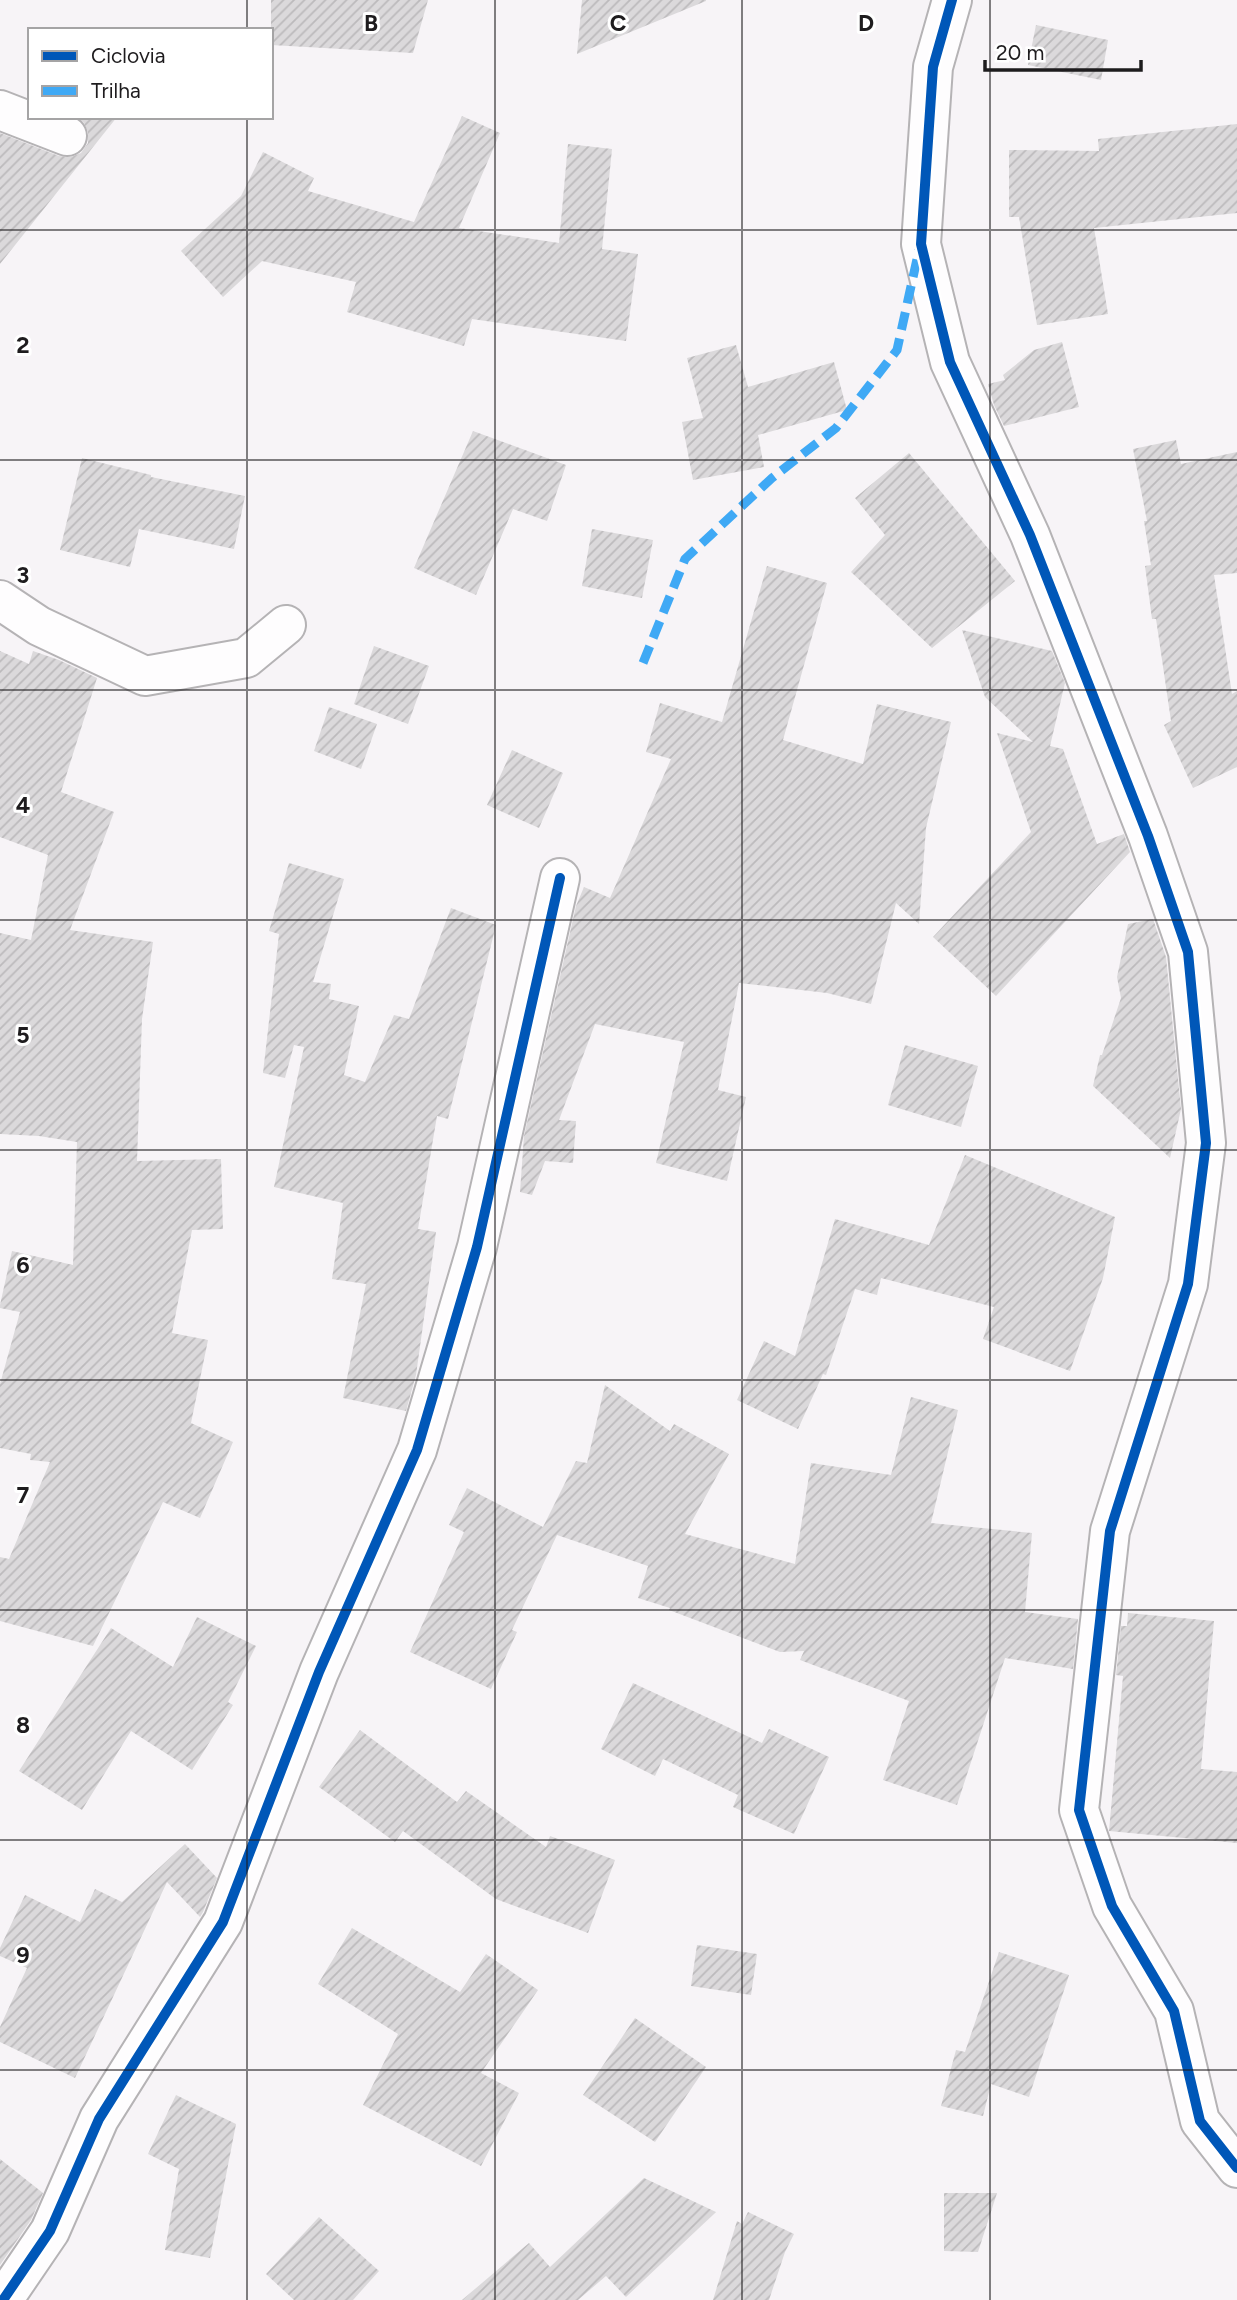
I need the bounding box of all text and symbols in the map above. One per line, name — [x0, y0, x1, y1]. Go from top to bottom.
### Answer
text: B — [364, 9, 378, 37]
text: C — [610, 9, 627, 37]
text: D — [858, 9, 874, 37]
legend — [28, 28, 273, 119]
scale bar — [985, 28, 1141, 72]
text: 20 m — [996, 40, 1044, 65]
text: Ciclovia — [91, 43, 165, 68]
text: Trilha — [91, 78, 141, 103]
text: 2 — [16, 331, 30, 359]
text: 3 — [17, 561, 29, 589]
text: 4 — [16, 791, 30, 819]
text: 5 — [16, 1021, 30, 1049]
text: 6 — [16, 1251, 30, 1279]
text: 7 — [17, 1481, 30, 1509]
text: 8 — [16, 1711, 30, 1739]
text: 9 — [16, 1941, 30, 1969]

